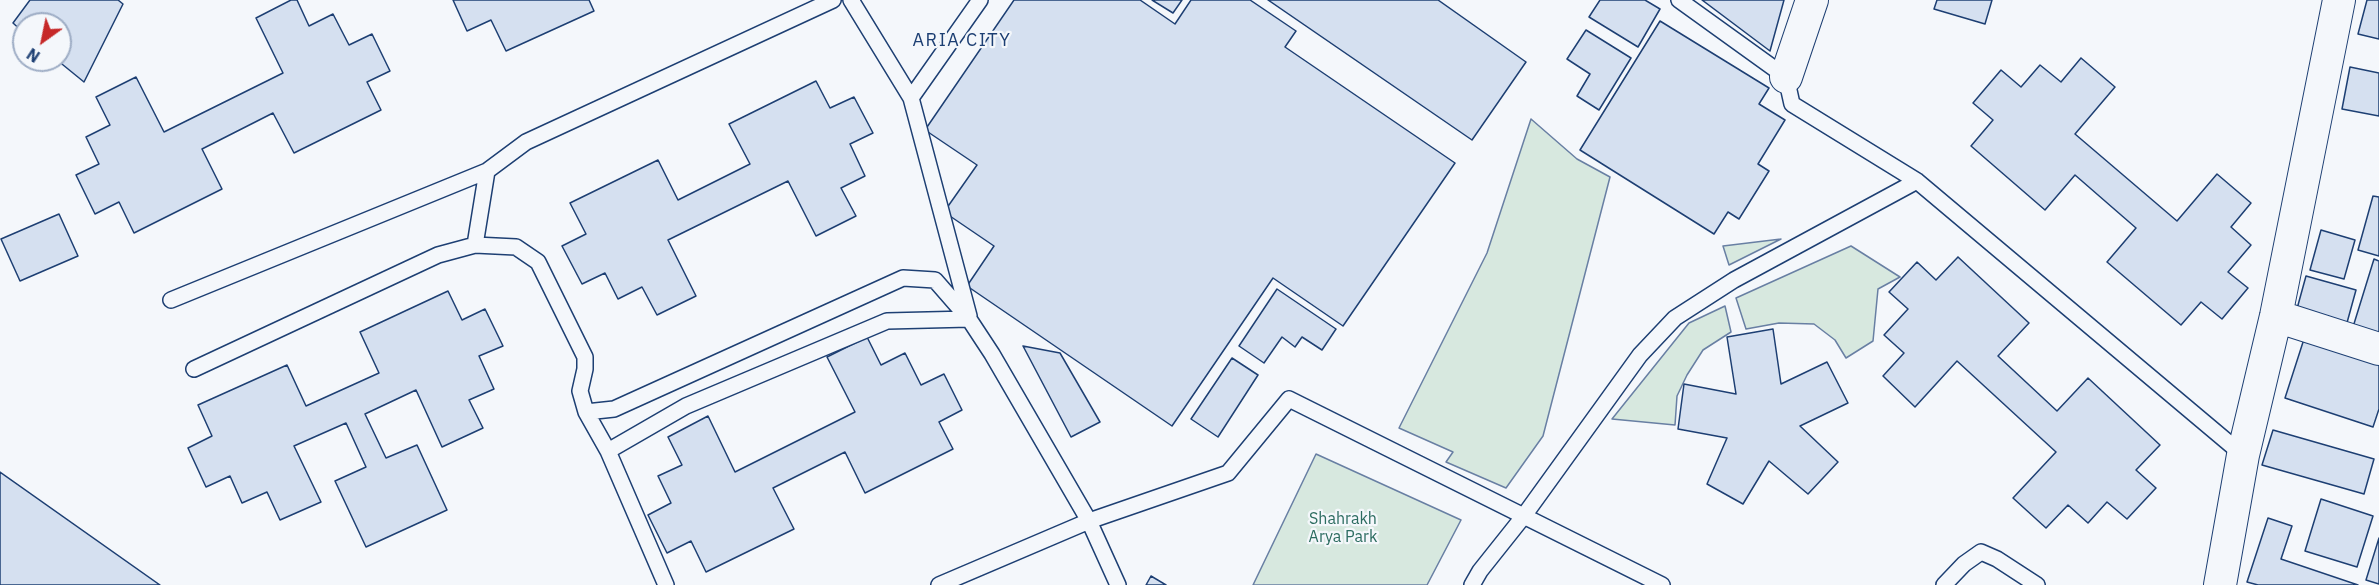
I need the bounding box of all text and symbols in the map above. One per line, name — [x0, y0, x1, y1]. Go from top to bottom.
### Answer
north arrow — [12, 12, 72, 72]
district label: ARIA CITY — [913, 30, 1011, 52]
text: N — [23, 44, 44, 67]
park label: Shahrakh Arya Park — [1309, 509, 1377, 547]

